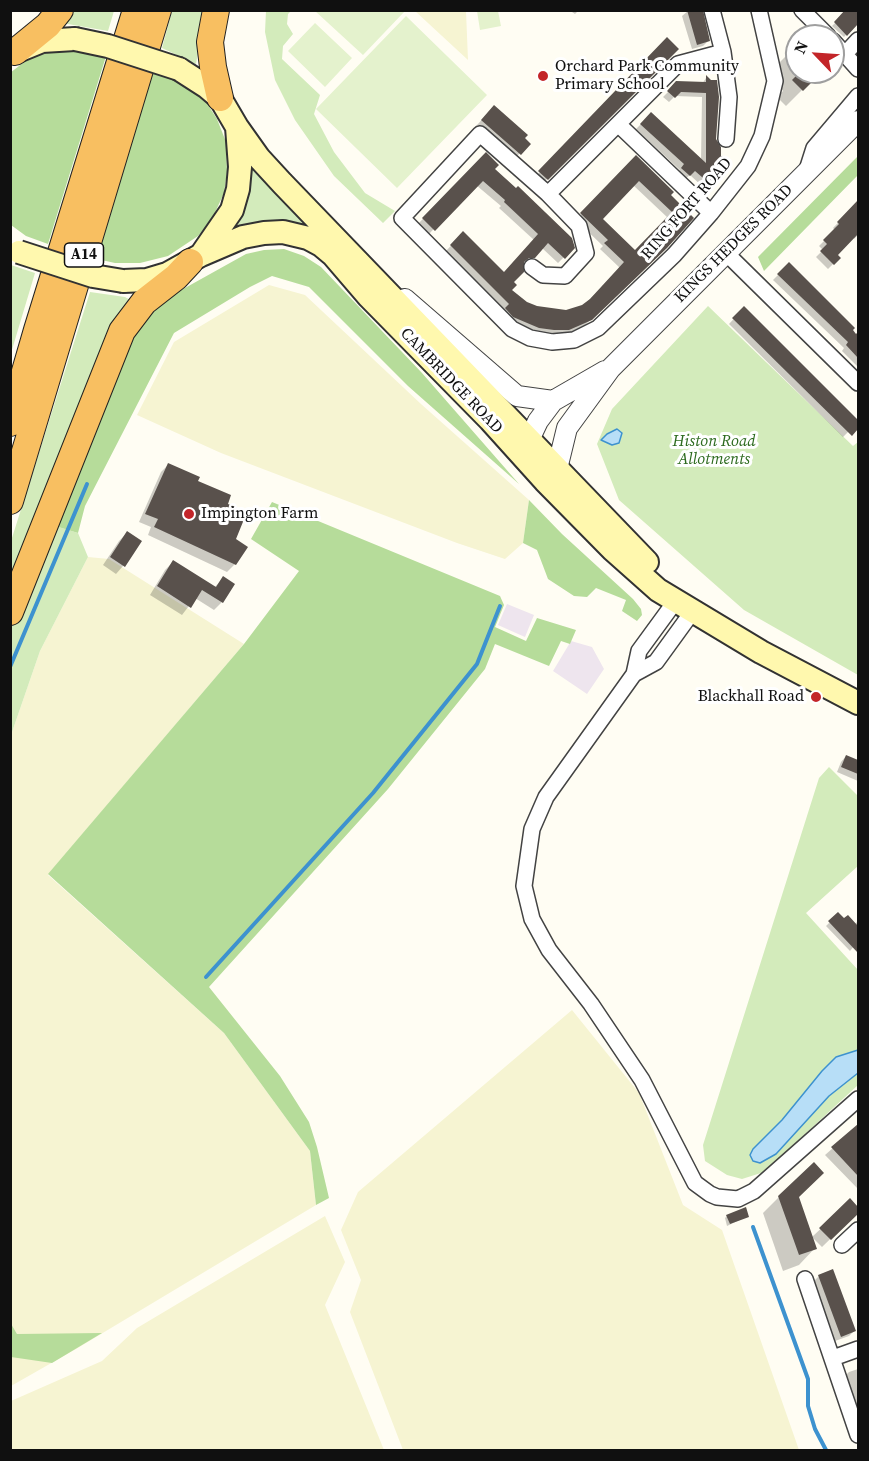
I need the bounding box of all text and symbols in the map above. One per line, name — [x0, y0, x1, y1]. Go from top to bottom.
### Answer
north arrow — [785, 24, 845, 84]
text: N — [788, 37, 813, 57]
place label: Orchard Park Community Primary School — [555, 57, 739, 95]
marker: Orchard Park Community Primary School — [536, 69, 550, 83]
street label: RING FORT ROAD — [638, 154, 736, 264]
street label: KINGS HEDGES ROAD — [671, 181, 797, 307]
road number: A14 — [64, 243, 104, 267]
street label: CAMBRIDGE ROAD — [396, 324, 506, 438]
park label: Histon Road Allotments — [672, 432, 756, 470]
place label: Impington Farm — [201, 504, 318, 524]
marker: Impington Farm — [182, 507, 196, 521]
place label: Blackhall Road — [698, 687, 804, 707]
marker: Blackhall Road — [809, 690, 823, 704]

